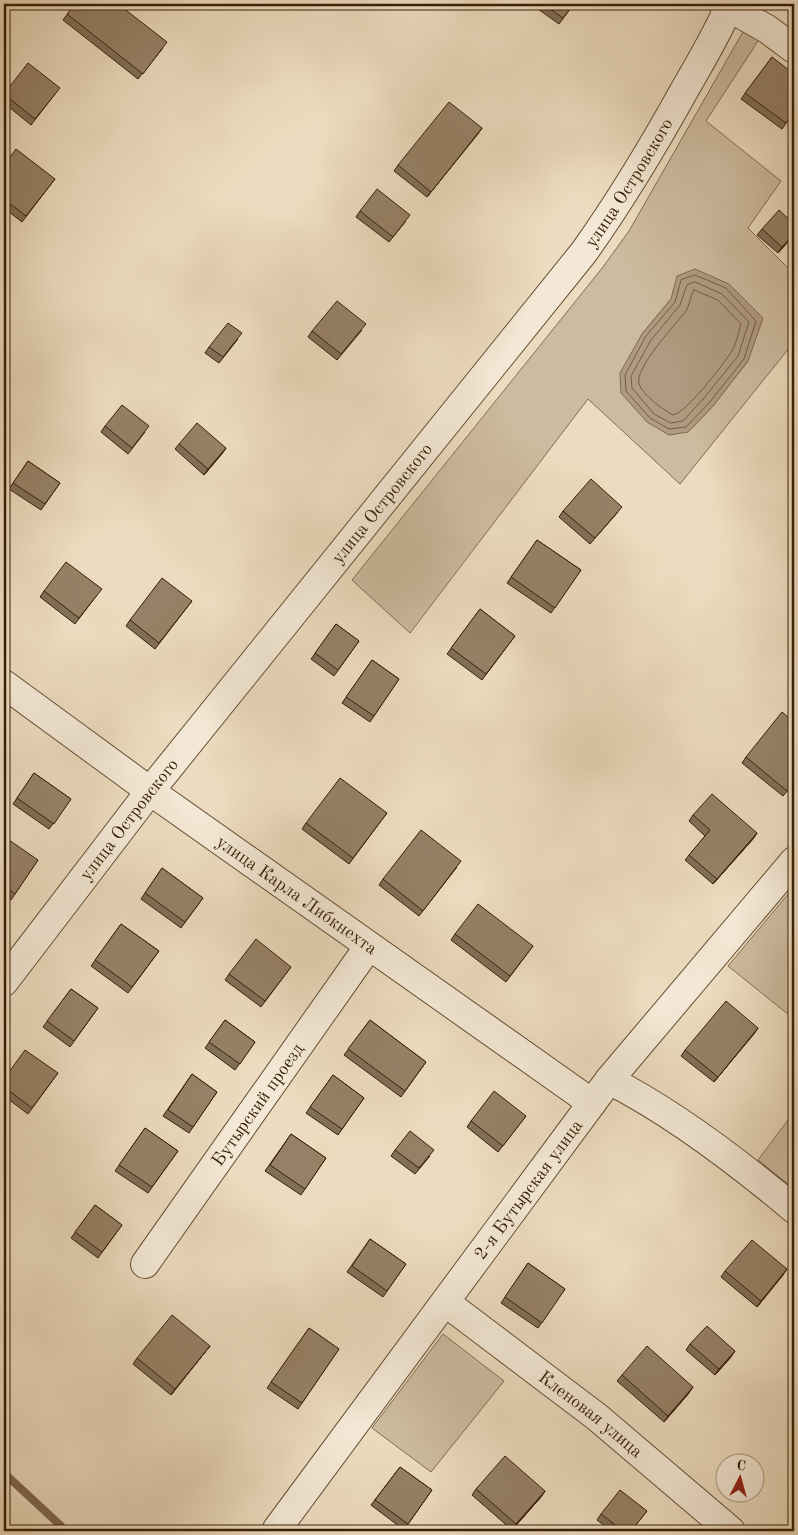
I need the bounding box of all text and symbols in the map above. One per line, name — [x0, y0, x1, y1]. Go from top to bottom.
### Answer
street label: улица Островского — [582, 115, 677, 251]
street label: улица Островского — [329, 440, 436, 567]
street label: улица Островского — [77, 756, 182, 884]
street label: улица Карла Либкнехта — [213, 833, 380, 958]
street label: Бутырский проезд — [209, 1040, 307, 1170]
street label: 2-я Бутырская улица — [471, 1117, 586, 1263]
street label: Кленовая улица — [535, 1368, 646, 1462]
north arrow — [716, 1452, 766, 1502]
text: С — [736, 1459, 747, 1474]

